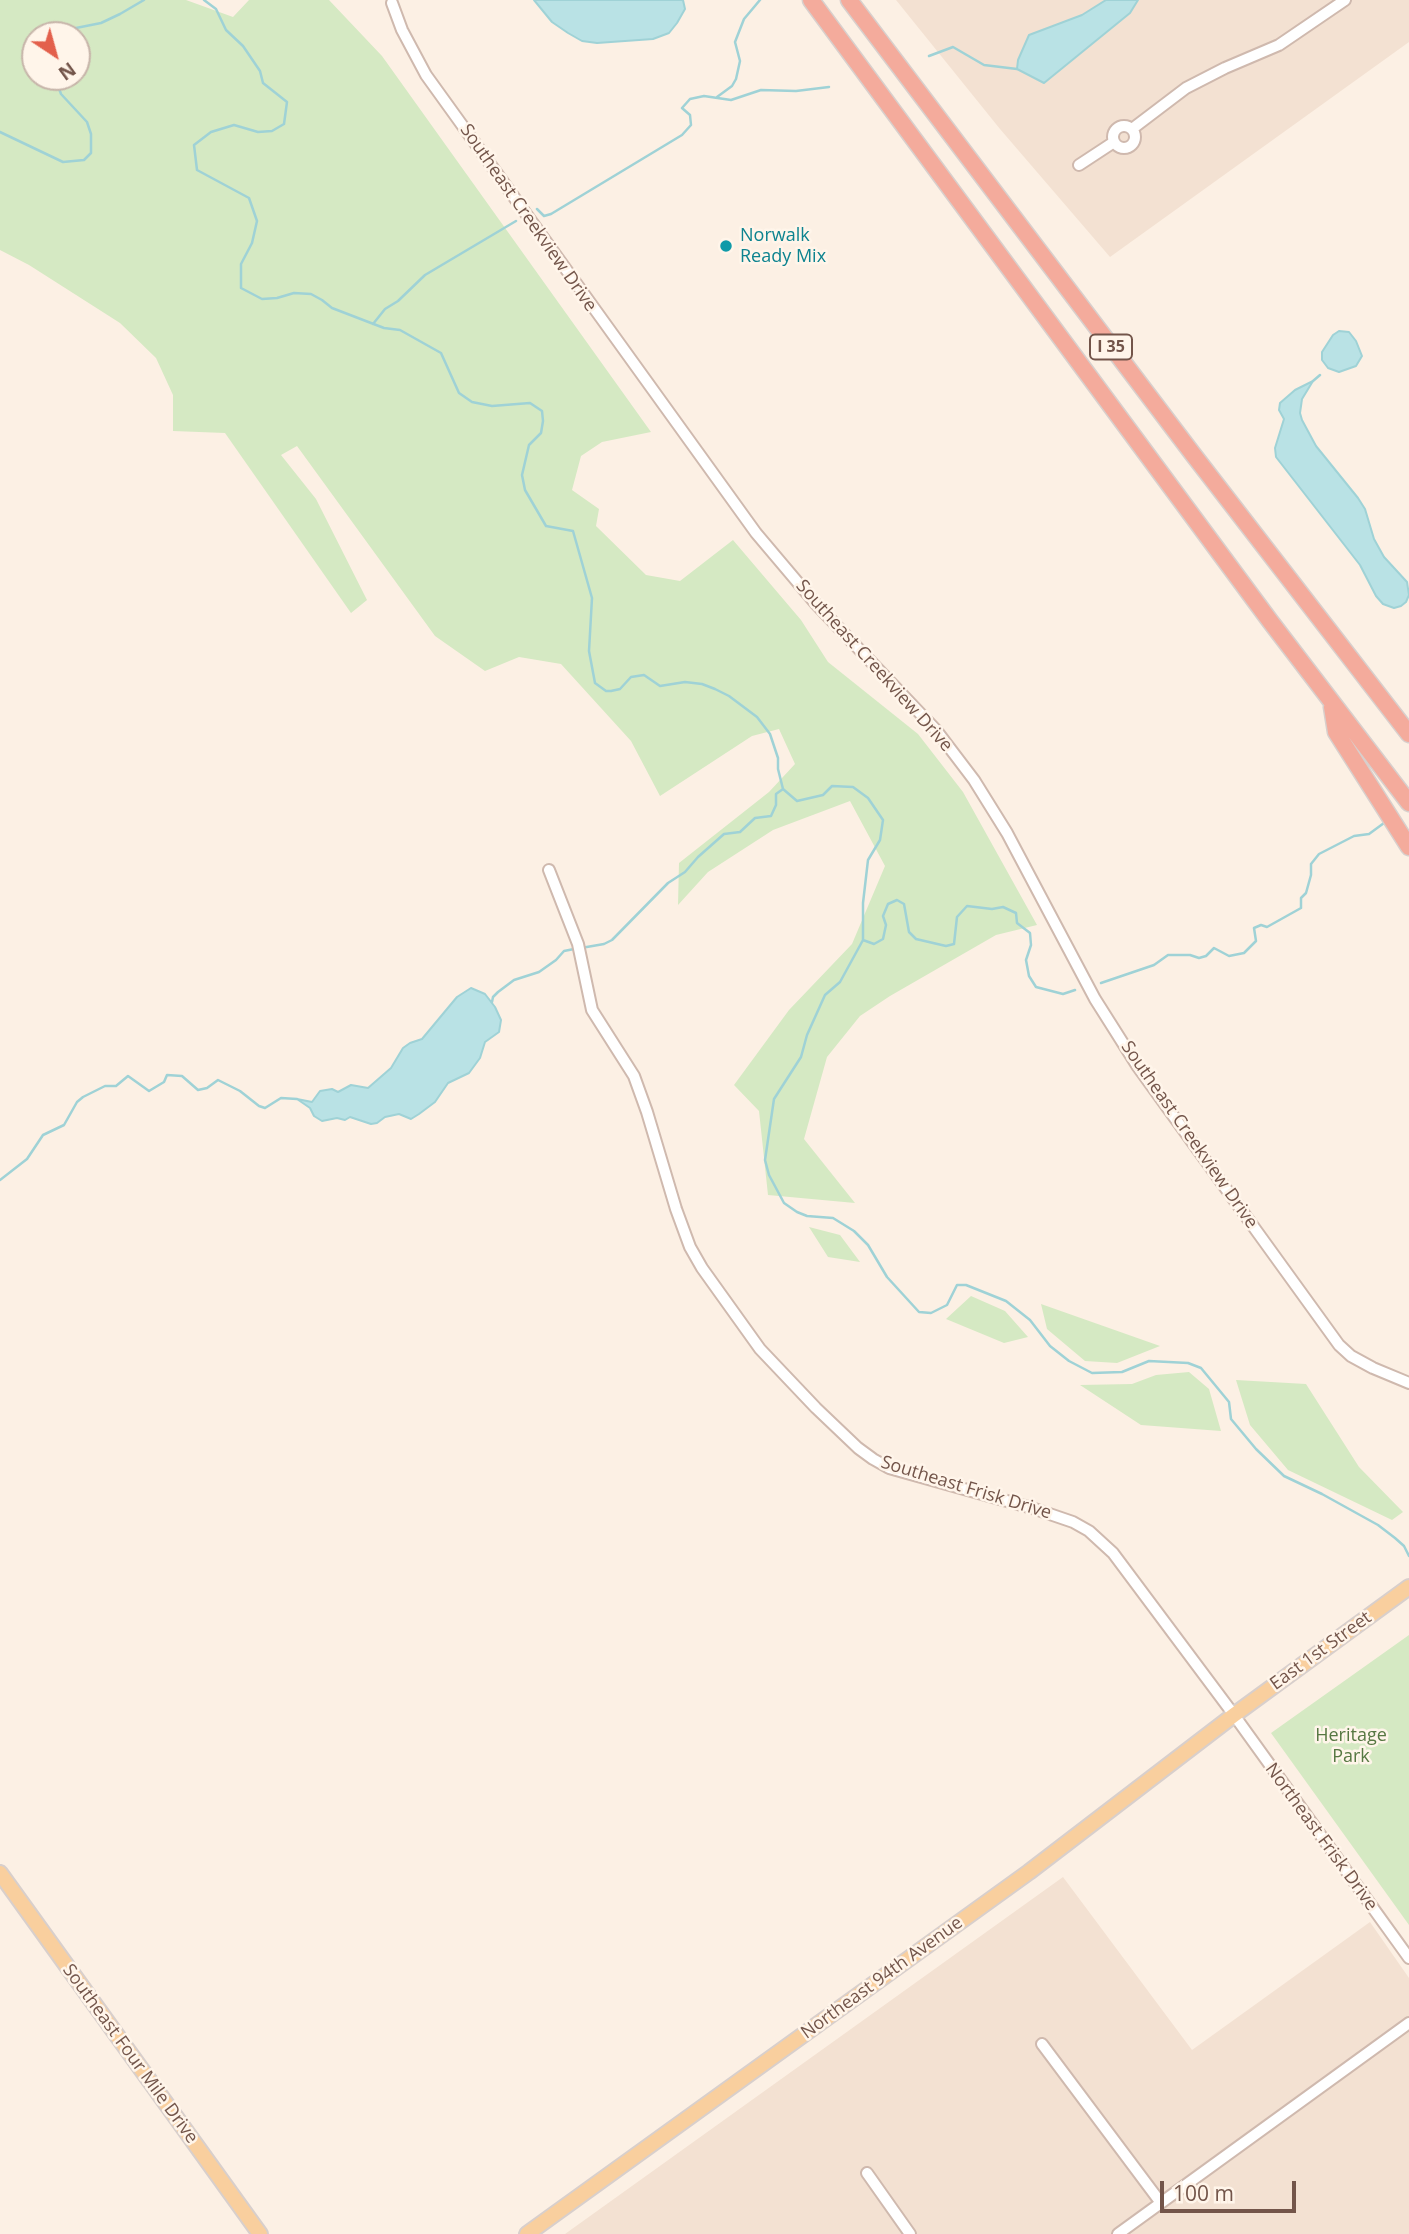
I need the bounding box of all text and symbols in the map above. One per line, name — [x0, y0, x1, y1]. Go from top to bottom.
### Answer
north arrow — [21, 21, 91, 91]
text: N — [53, 56, 81, 86]
street label: Southeast Creekview Drive — [455, 120, 601, 316]
place label: Norwalk Ready Mix — [740, 225, 826, 268]
marker: Norwalk Ready Mix — [718, 238, 734, 254]
road number: I 35 — [1090, 334, 1132, 360]
street label: Southeast Creekview Drive — [791, 576, 957, 756]
street label: Southeast Creekview Drive — [1116, 1037, 1262, 1233]
street label: Southeast Frisk Drive — [878, 1452, 1054, 1524]
street label: East 1st Street — [1266, 1607, 1376, 1695]
park label: Heritage Park — [1315, 1725, 1387, 1768]
street label: Northeast Frisk Drive — [1260, 1759, 1382, 1915]
street label: Northeast 94th Avenue — [797, 1912, 967, 2044]
street label: Southeast Four Mile Drive — [58, 1960, 202, 2148]
scale bar — [1164, 2168, 1300, 2212]
text: 100 m — [1173, 2179, 1234, 2207]

